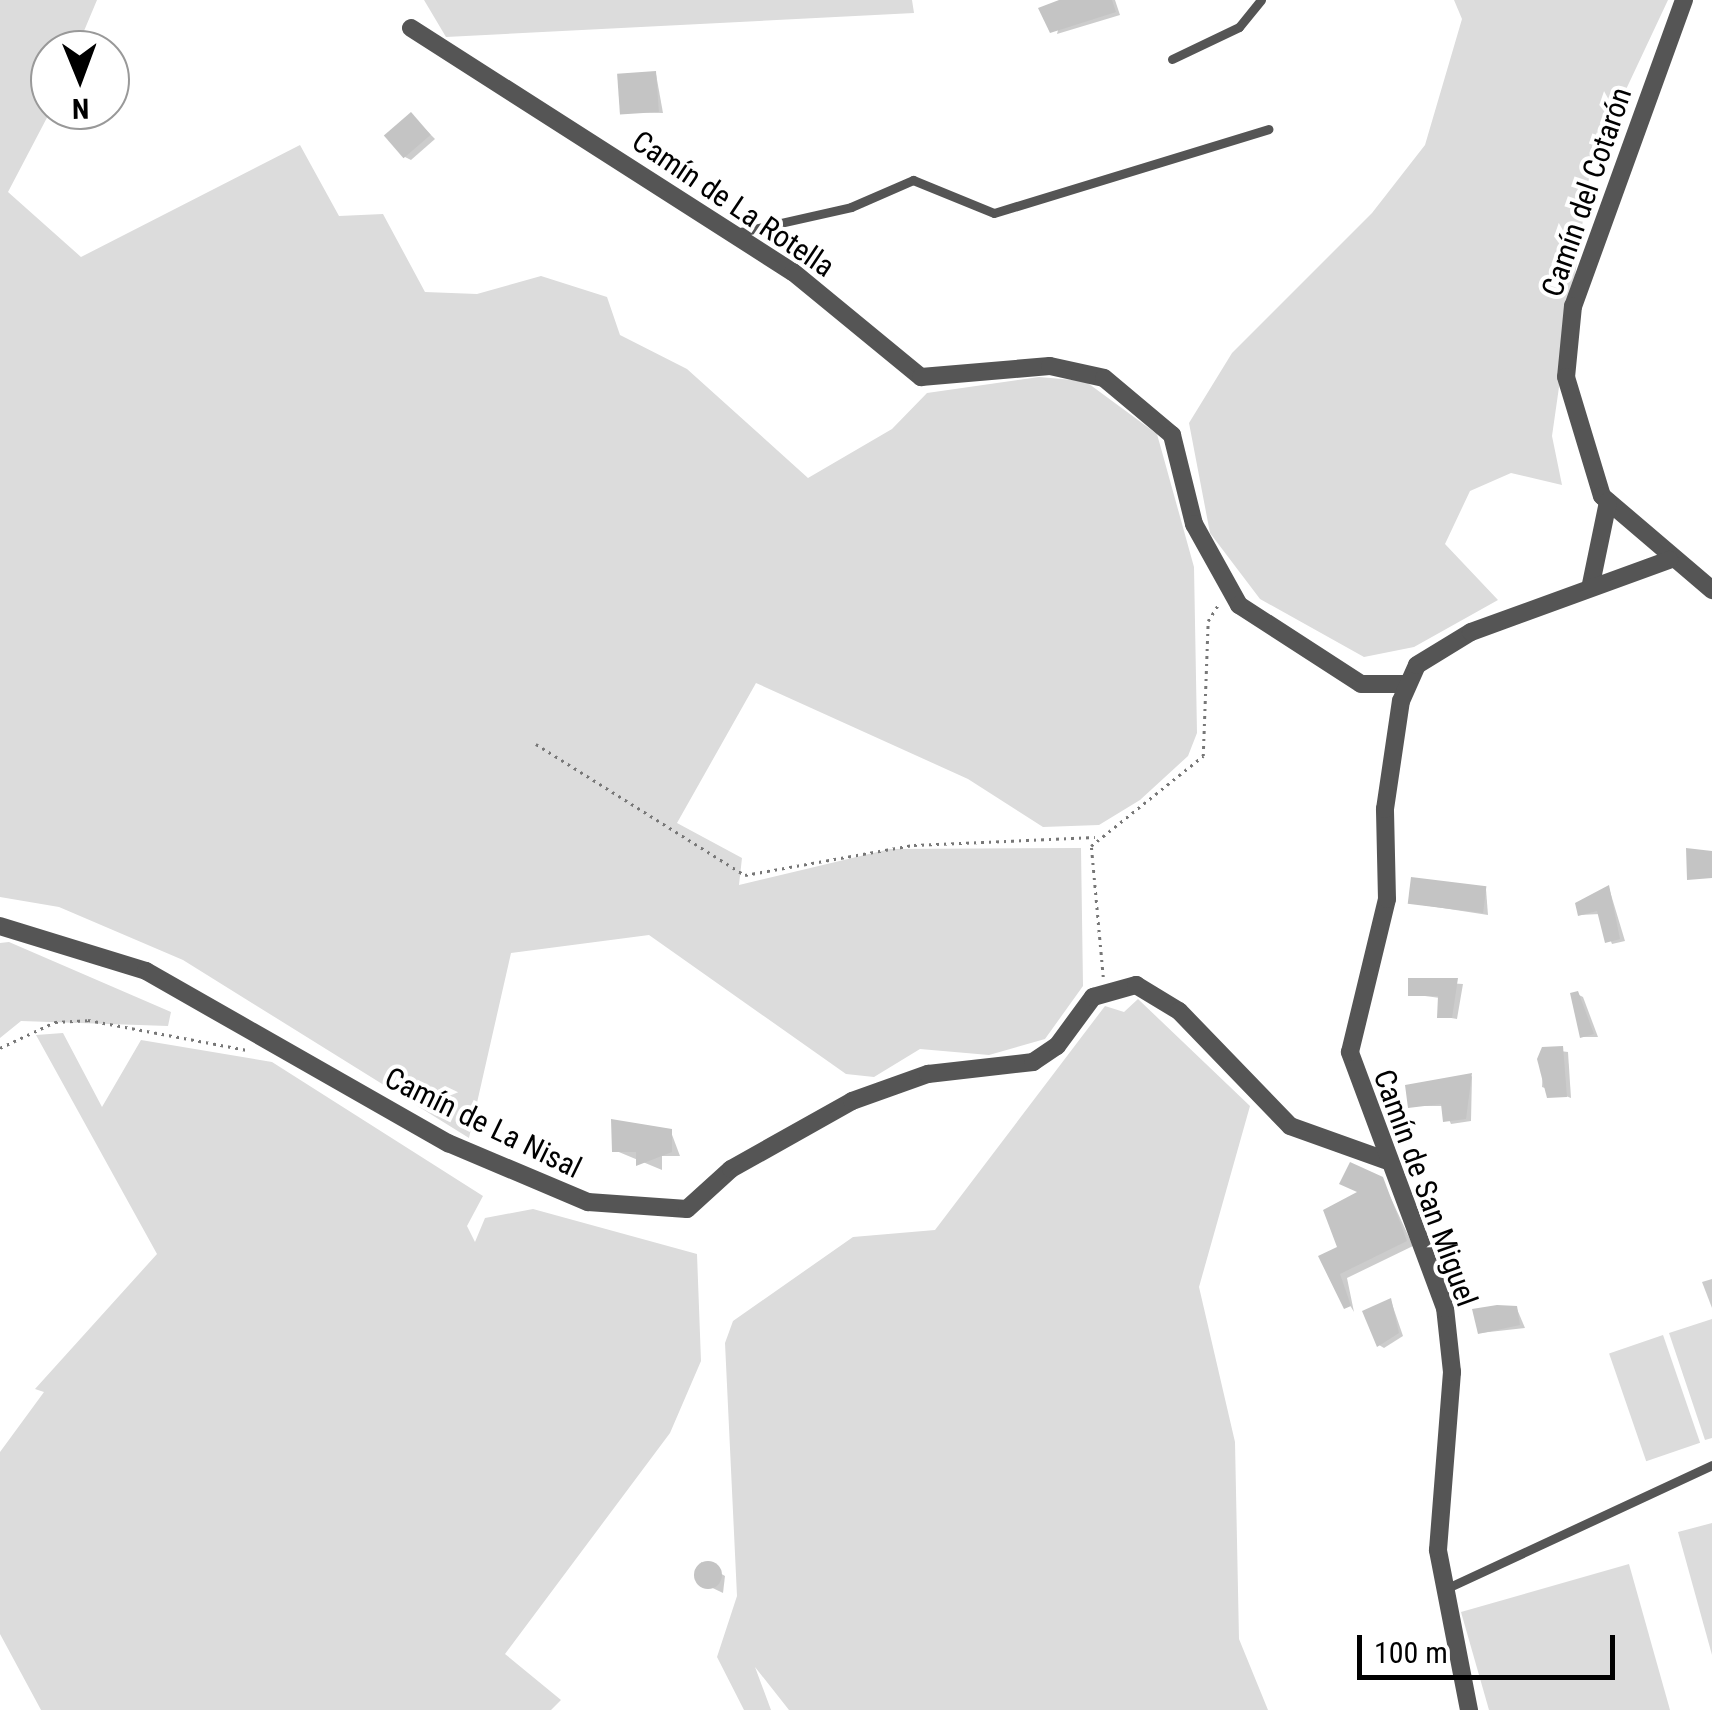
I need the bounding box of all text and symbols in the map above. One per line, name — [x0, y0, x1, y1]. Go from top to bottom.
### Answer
north arrow — [30, 30, 130, 130]
street label: Camín del Cotarón — [1534, 83, 1640, 301]
text: N — [72, 92, 89, 125]
street label: Camín de La Rotella — [625, 123, 841, 285]
street label: Camín de La Nisal — [379, 1060, 587, 1186]
street label: Camín de San Miguel — [1365, 1065, 1485, 1311]
scale bar — [1362, 1615, 1620, 1677]
text: 100 m — [1374, 1635, 1448, 1670]

